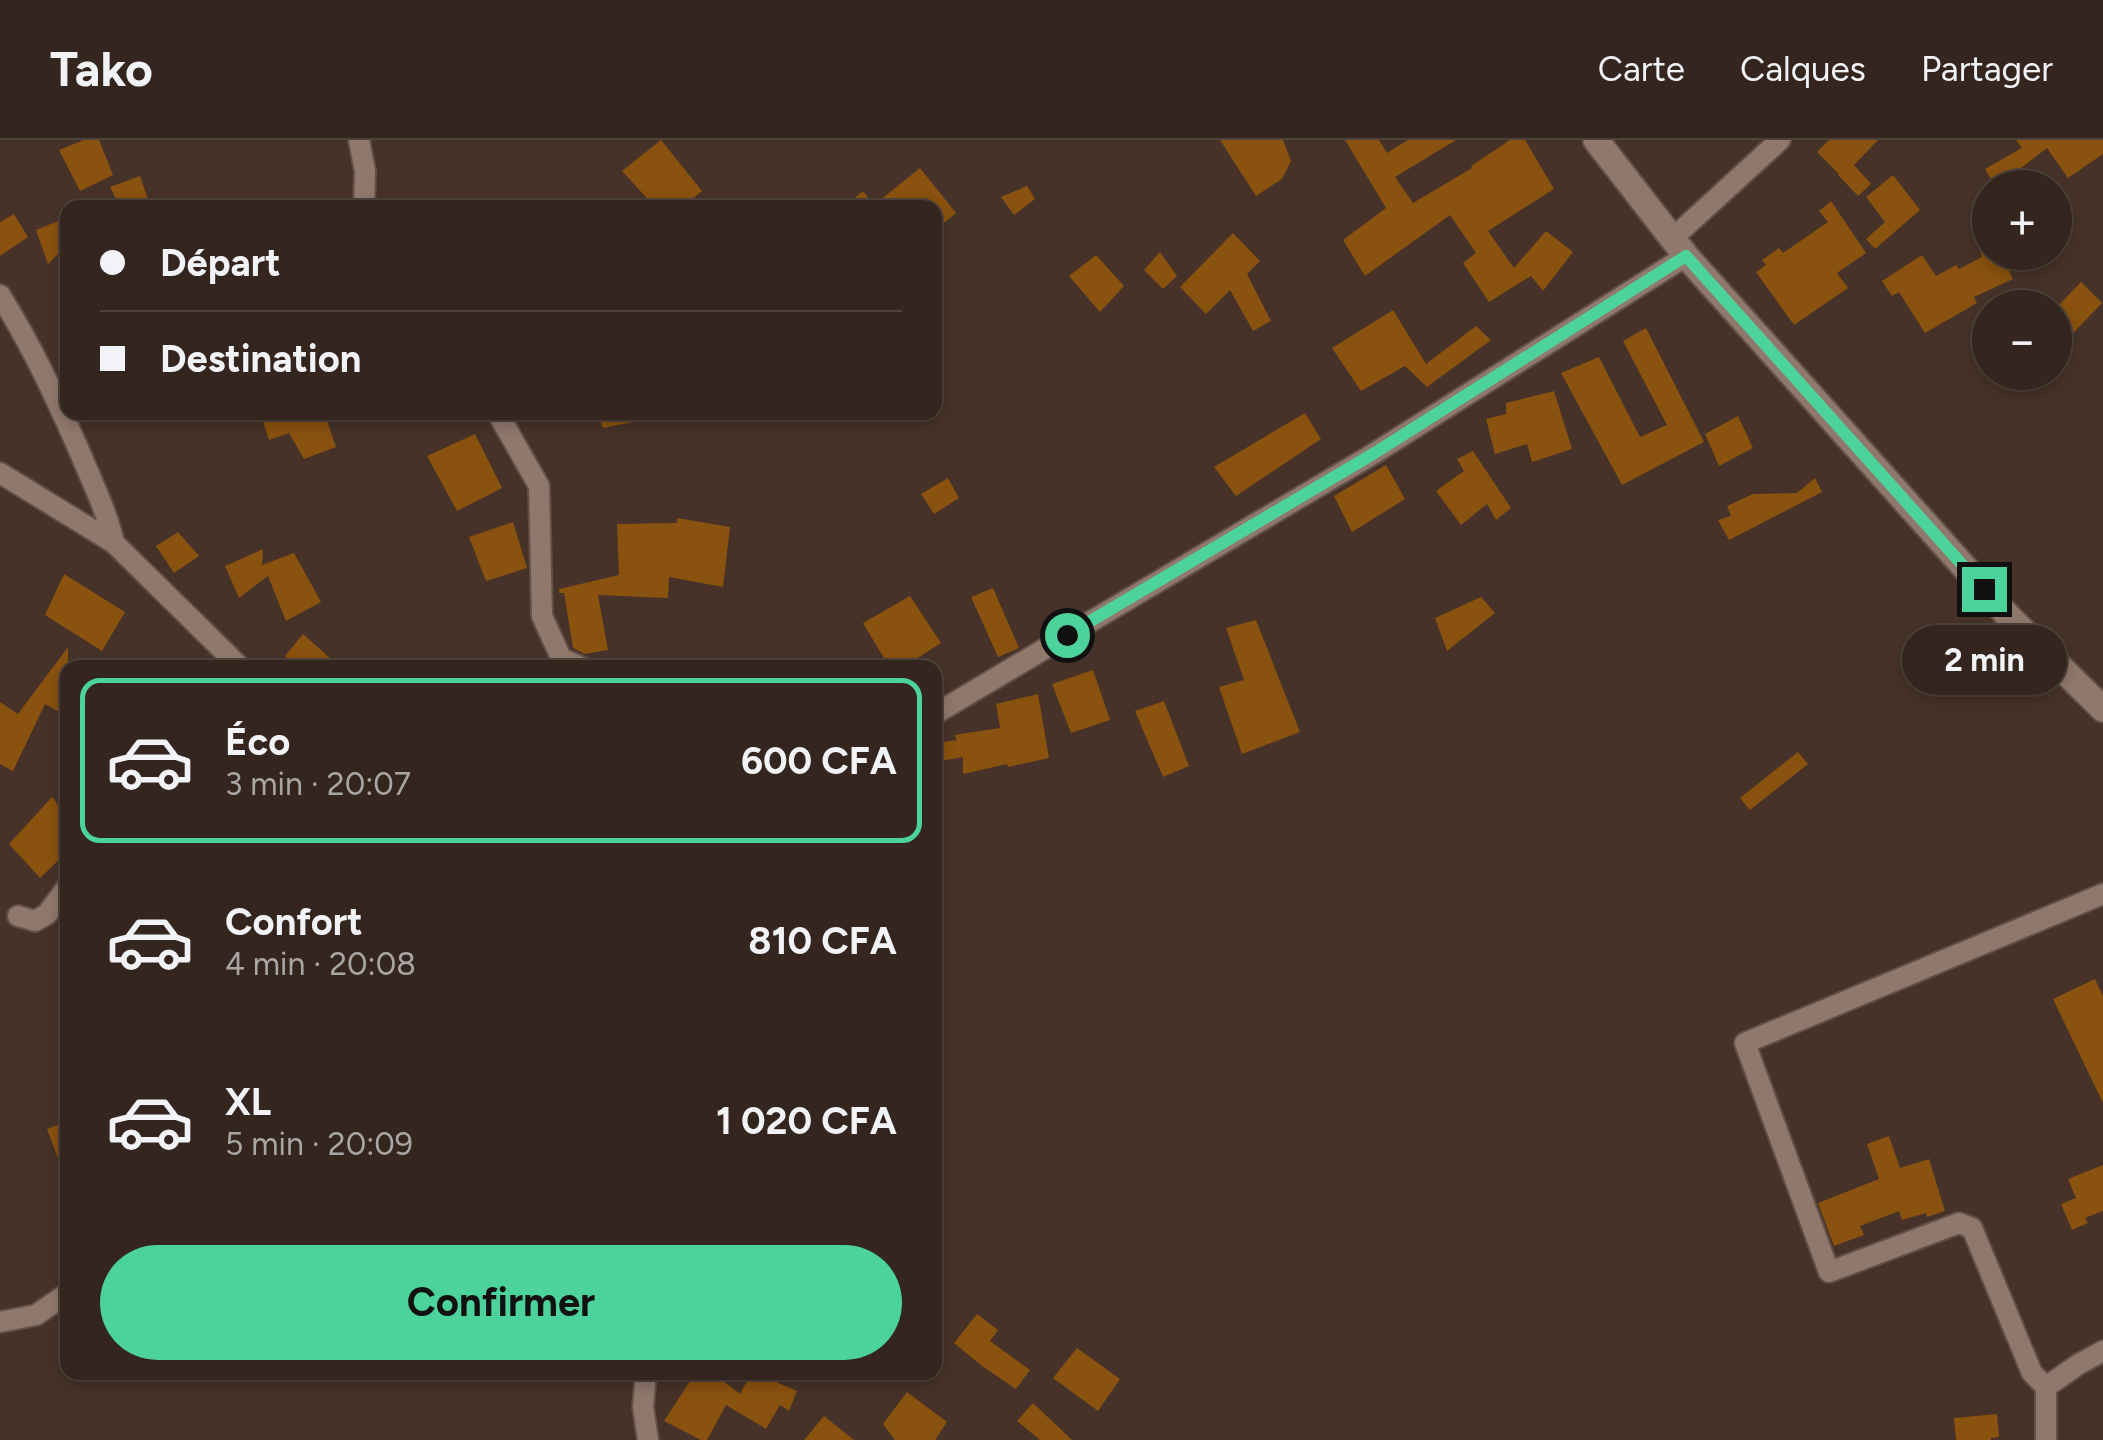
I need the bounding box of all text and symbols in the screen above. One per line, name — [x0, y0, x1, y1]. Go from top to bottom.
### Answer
text: Tako — [50, 40, 153, 98]
text: Carte — [1598, 48, 1685, 90]
text: Calques — [1740, 48, 1866, 90]
text: Partager — [1921, 48, 2053, 90]
map controls — [1972, 170, 2072, 390]
button: + — [1972, 170, 2072, 270]
text: Départ — [160, 240, 281, 286]
button: − — [1972, 290, 2072, 390]
text: Destination — [160, 336, 361, 382]
route end — [1962, 567, 2007, 612]
route start — [1045, 613, 1090, 658]
callout: 2 min — [1902, 624, 2066, 694]
text: 2 min — [1944, 641, 2025, 679]
icon: car — [105, 716, 195, 806]
text: Éco — [225, 719, 290, 765]
text: 600 CFA — [741, 738, 897, 784]
text: 3 min · 20:07 — [225, 765, 411, 803]
icon: car — [105, 896, 195, 986]
text: Confort — [225, 899, 362, 945]
text: 810 CFA — [748, 918, 897, 964]
text: 4 min · 20:08 — [225, 945, 416, 983]
icon: car — [105, 1076, 195, 1166]
text: XL — [225, 1079, 271, 1125]
text: 1 020 CFA — [716, 1098, 897, 1144]
text: 5 min · 20:09 — [225, 1125, 413, 1163]
button: Confirmer — [100, 1245, 902, 1360]

